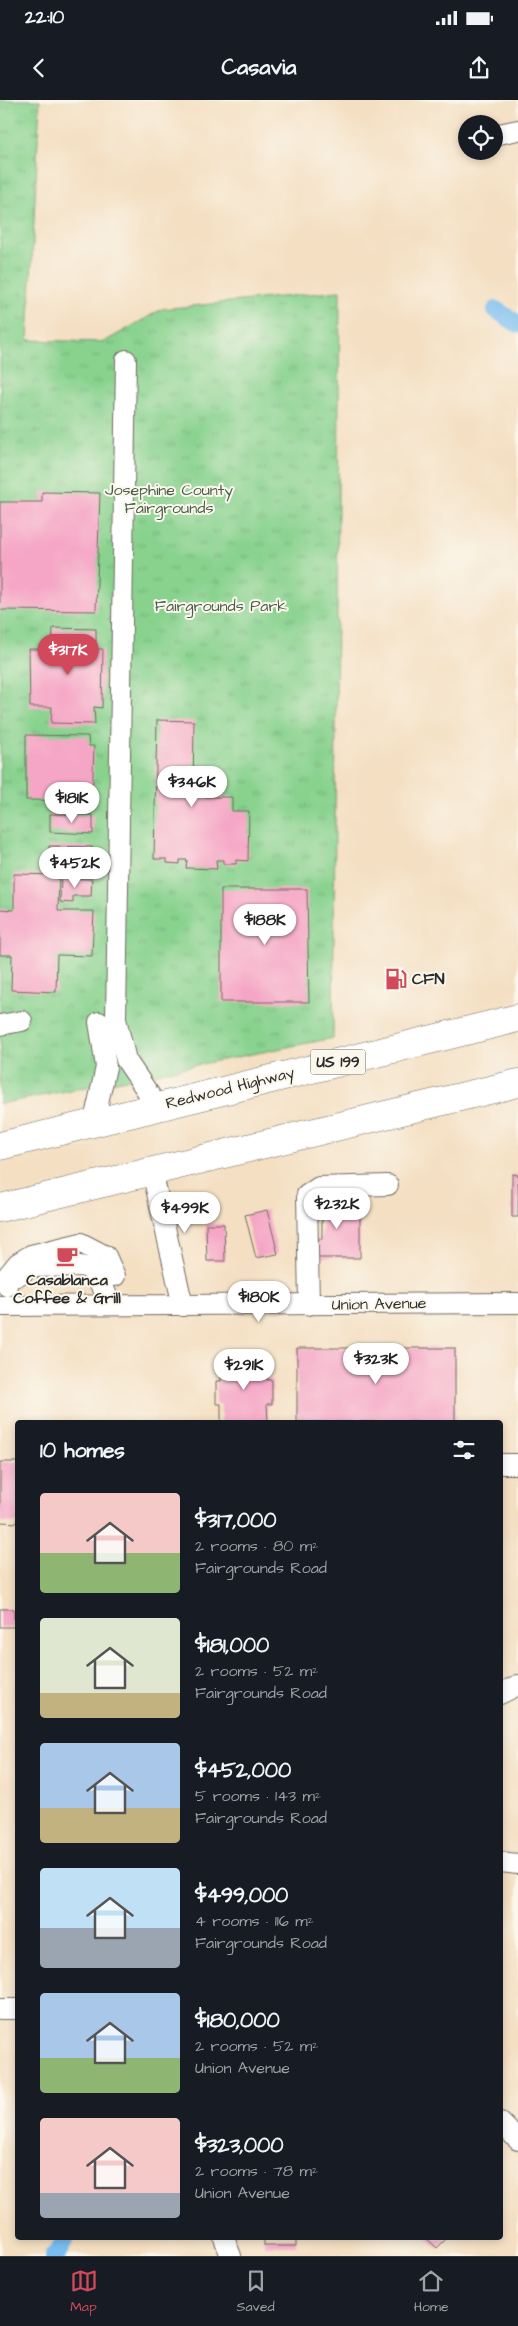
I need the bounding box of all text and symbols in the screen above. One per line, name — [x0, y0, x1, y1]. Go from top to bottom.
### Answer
text: 22:10 — [25, 4, 64, 31]
text: Casavia — [222, 52, 296, 83]
icon: back — [25, 54, 53, 82]
icon: share — [465, 54, 493, 82]
map controls — [458, 115, 503, 160]
button: locate — [458, 115, 503, 160]
park label: Josephine County Fairgrounds — [105, 479, 233, 520]
park label: Fairgrounds Park — [155, 595, 287, 618]
pin: $317K — [33, 634, 103, 676]
text: $317K — [49, 639, 87, 661]
pin: $346K — [157, 766, 227, 808]
text: $346K — [168, 771, 216, 793]
pin: $181K — [37, 782, 107, 824]
text: $181K — [55, 787, 89, 809]
pin: $452K — [40, 846, 110, 889]
text: $452K — [50, 852, 100, 874]
pin: $188K — [230, 904, 300, 946]
text: $188K — [244, 909, 286, 931]
fuel station icon: CFN — [383, 966, 409, 992]
place label: CFN — [412, 968, 444, 990]
road number: US 199 — [310, 1050, 366, 1074]
street label: Redwood Highway — [163, 1061, 297, 1116]
pin: $232K — [302, 1188, 372, 1230]
pin: $499K — [150, 1192, 220, 1234]
text: $232K — [314, 1193, 360, 1215]
text: $499K — [161, 1197, 209, 1219]
cafe icon: Casablanca Coffee & Grill — [54, 1243, 80, 1269]
place label: Casablanca Coffee & Grill — [13, 1269, 121, 1309]
pin: $180K — [224, 1280, 294, 1323]
text: $180K — [238, 1286, 280, 1308]
street label: Union Avenue — [331, 1292, 427, 1316]
pin: $323K — [341, 1342, 411, 1385]
pin: $291K — [209, 1348, 279, 1391]
text: $323K — [354, 1348, 398, 1370]
text: $291K — [225, 1354, 263, 1376]
text: 10 homes — [40, 1436, 125, 1465]
icon: filters — [450, 1436, 478, 1464]
text: $317,000 — [195, 1506, 276, 1535]
icon: home — [80, 1513, 140, 1573]
text: 2 rooms · 80 m² — [195, 1535, 318, 1557]
text: Fairgrounds Road — [195, 1557, 327, 1579]
text: $181,000 — [195, 1631, 269, 1660]
icon: home — [80, 1638, 140, 1698]
text: 2 rooms · 52 m² — [195, 1660, 318, 1682]
text: Fairgrounds Road — [195, 1682, 327, 1704]
text: $452,000 — [195, 1756, 291, 1785]
icon: home — [80, 1763, 140, 1823]
text: 5 rooms · 143 m² — [195, 1785, 321, 1807]
text: Fairgrounds Road — [195, 1807, 327, 1829]
text: $499,000 — [195, 1881, 288, 1910]
icon: home — [80, 1888, 140, 1948]
text: 4 rooms · 116 m² — [195, 1910, 314, 1932]
text: Fairgrounds Road — [195, 1932, 327, 1954]
text: $180,000 — [195, 2006, 280, 2035]
icon: home — [80, 2013, 140, 2073]
text: 2 rooms · 52 m² — [195, 2035, 318, 2057]
text: Union Avenue — [195, 2057, 290, 2079]
text: $323,000 — [195, 2131, 284, 2160]
icon: home — [80, 2138, 140, 2198]
text: 2 rooms · 78 m² — [195, 2160, 318, 2182]
text: Union Avenue — [195, 2182, 290, 2204]
tab: Map — [70, 2267, 98, 2317]
tab: Saved — [237, 2267, 275, 2317]
tab: Home — [414, 2267, 448, 2317]

